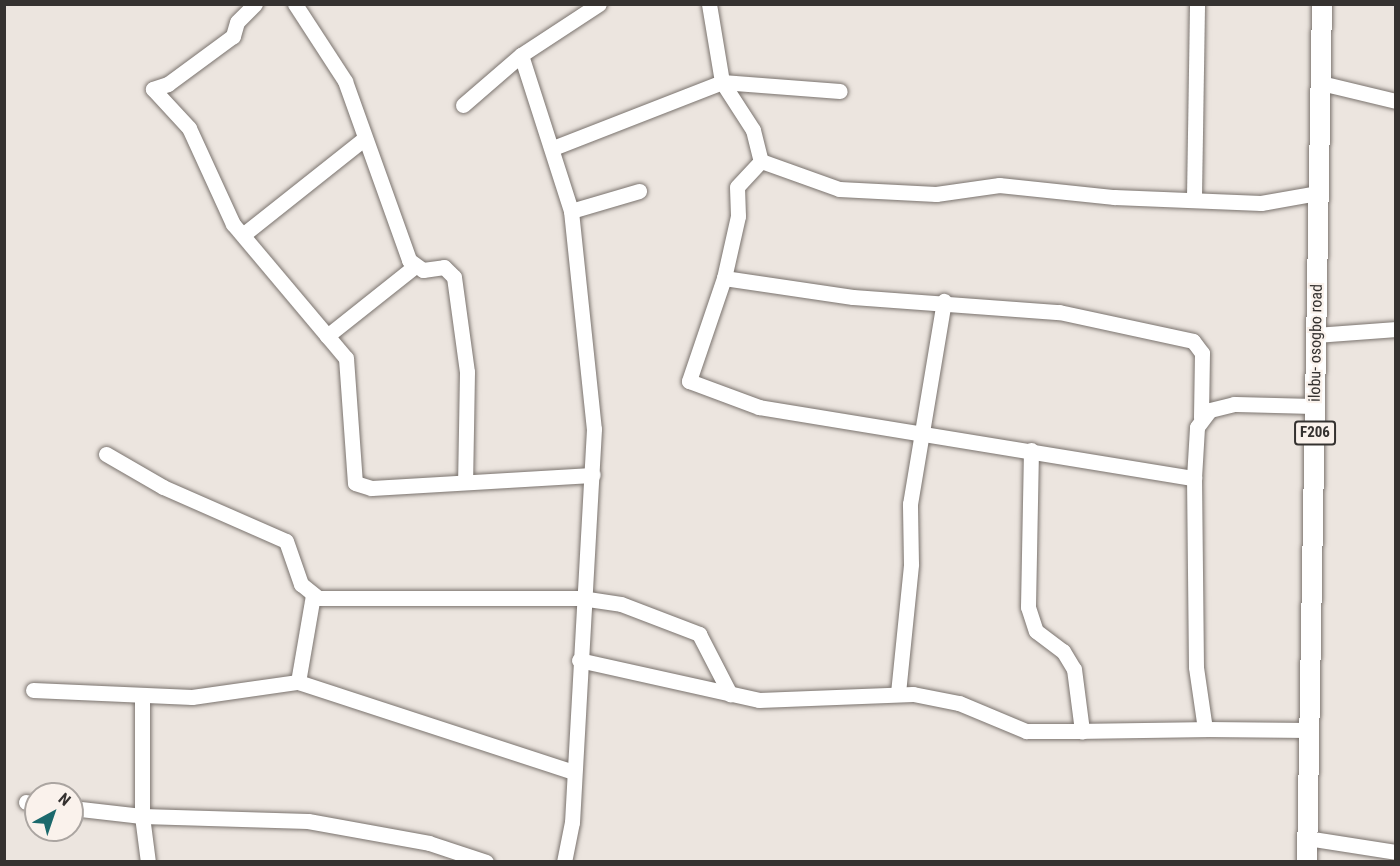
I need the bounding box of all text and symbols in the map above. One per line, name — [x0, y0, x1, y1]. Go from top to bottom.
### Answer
street label: ilobu- osogbo road — [1305, 284, 1327, 402]
road number: F206 — [1294, 421, 1336, 445]
north arrow — [24, 782, 84, 842]
text: N — [55, 789, 74, 810]

